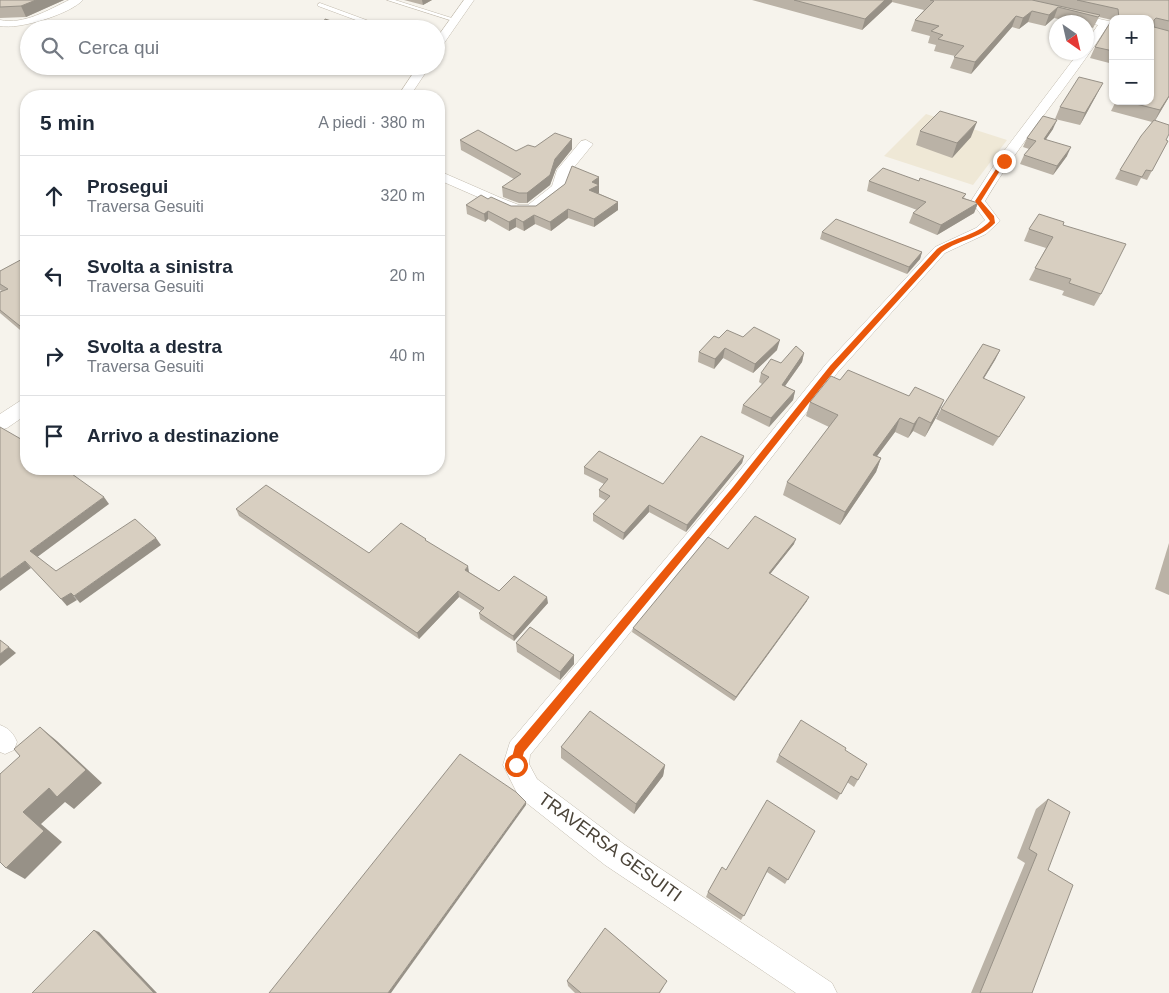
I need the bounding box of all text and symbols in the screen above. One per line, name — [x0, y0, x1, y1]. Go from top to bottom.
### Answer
north arrow — [1049, 15, 1094, 60]
map controls — [1109, 15, 1154, 105]
button: + — [1109, 15, 1154, 60]
search box — [20, 20, 445, 75]
icon: search — [38, 34, 66, 62]
text: Cerca qui — [78, 37, 159, 58]
button: − — [1109, 60, 1154, 105]
text: 5 min — [40, 111, 95, 134]
text: A piedi · 380 m — [318, 114, 425, 131]
route end — [993, 150, 1016, 173]
text: Prosegui — [87, 176, 168, 197]
icon: ahead — [40, 182, 68, 210]
text: 320 m — [381, 187, 425, 204]
text: Traversa Gesuiti — [87, 198, 204, 215]
text: Svolta a sinistra — [87, 256, 233, 277]
icon: left — [40, 262, 68, 290]
text: 20 m — [389, 267, 425, 284]
text: Traversa Gesuiti — [87, 278, 204, 295]
text: Svolta a destra — [87, 336, 222, 357]
icon: right — [40, 342, 68, 370]
text: 40 m — [389, 347, 425, 364]
text: Traversa Gesuiti — [87, 358, 204, 375]
icon: arrive — [40, 422, 68, 450]
text: Arrivo a destinazione — [87, 425, 279, 446]
route start — [505, 754, 528, 777]
street label: TRAVERSA GESUITI — [535, 788, 685, 906]

